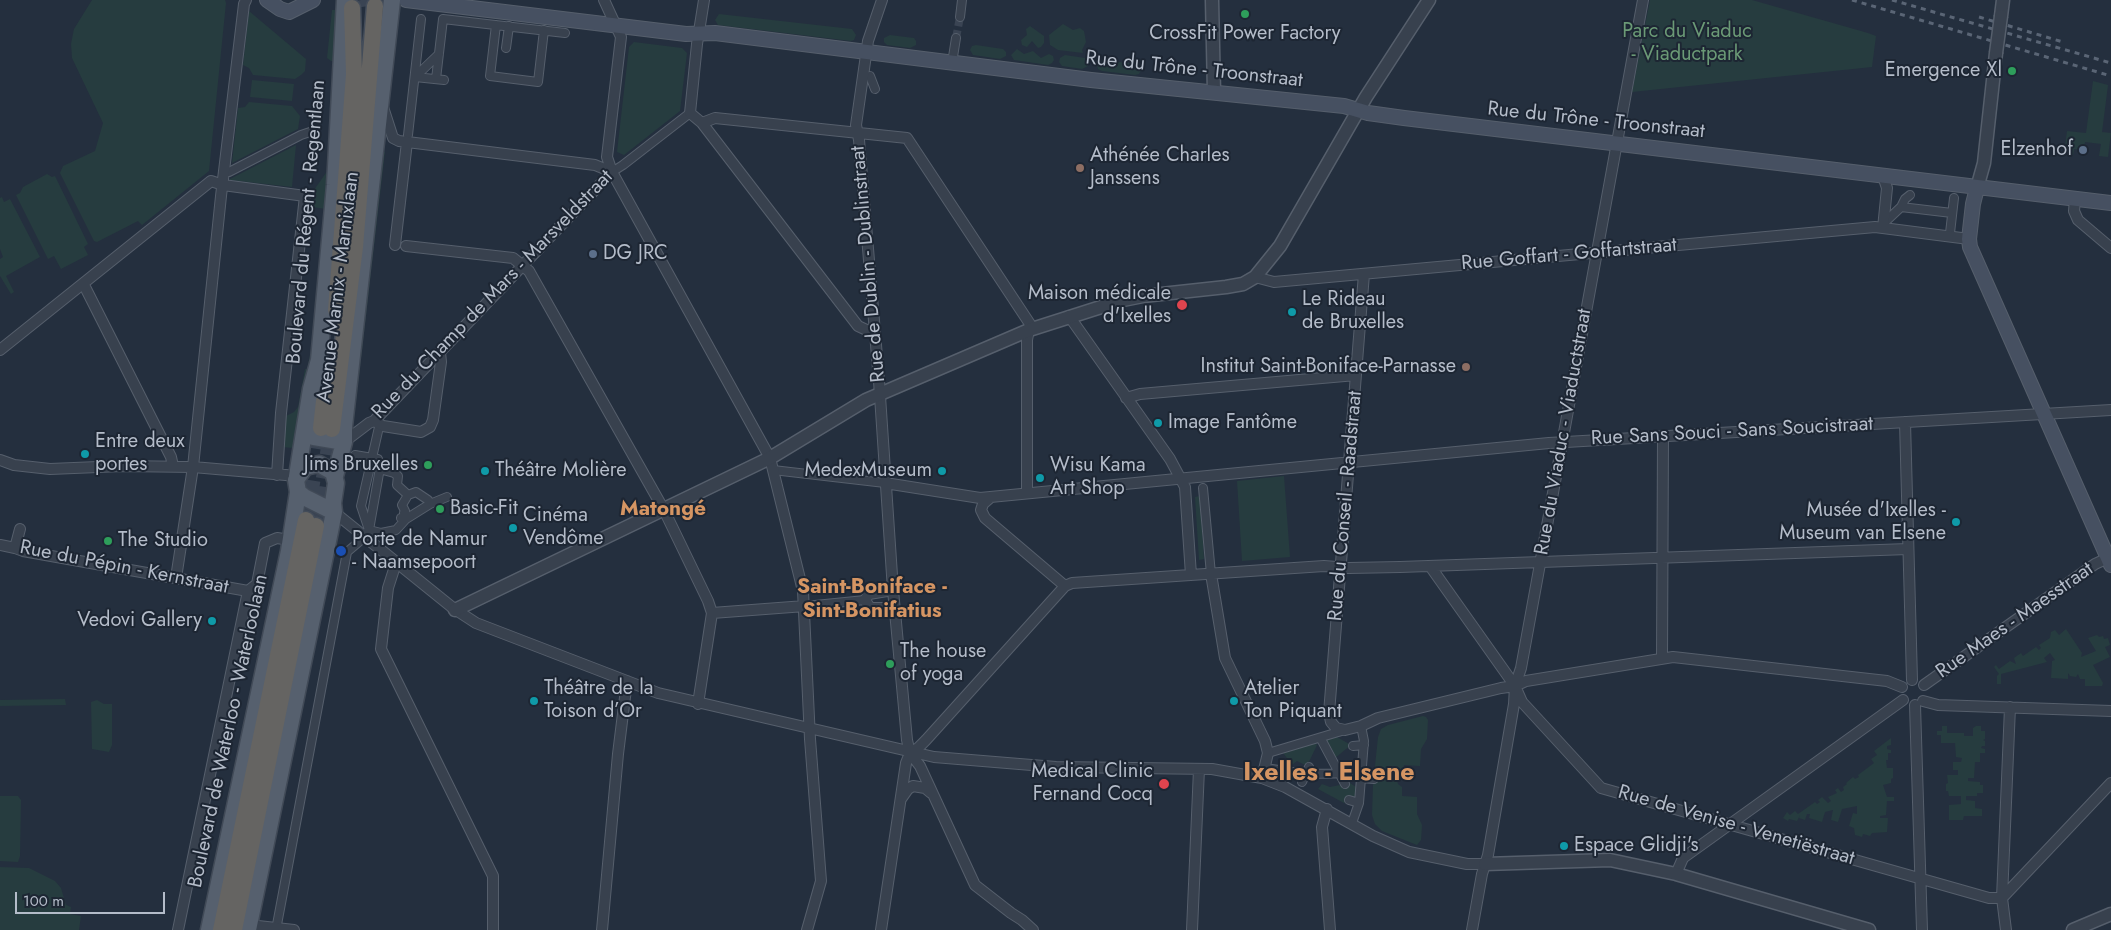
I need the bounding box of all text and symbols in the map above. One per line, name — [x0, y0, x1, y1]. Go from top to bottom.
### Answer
marker: CrossFit Power Factory — [1239, 8, 1251, 20]
park label: Parc du Viaduc - Viaductpark — [1622, 20, 1752, 67]
place label: CrossFit Power Factory — [1149, 22, 1341, 46]
street label: Rue du Trône - Troonstraat — [1084, 47, 1304, 93]
place label: Emergence Xl — [1885, 59, 2002, 83]
marker: Emergence Xl — [2006, 65, 2018, 77]
street label: Boulevard du Régent - Regentlaan — [283, 79, 331, 365]
street label: Rue du Trône - Troonstraat — [1486, 98, 1706, 144]
place label: Elzenhof — [2001, 138, 2073, 162]
place label: Athénée Charles Janssens — [1090, 144, 1230, 191]
marker: Elzenhof — [2077, 144, 2089, 156]
street label: Rue de Dublin - Dublinstraat — [847, 145, 891, 383]
marker: Athénée Charles Janssens — [1074, 162, 1086, 174]
street label: Rue du Champ de Mars - Marsveldstraat — [367, 166, 619, 424]
street label: Avenue Marnix - Marnixlaan — [313, 170, 365, 404]
street label: Rue Goffart - Goffartstraat — [1460, 234, 1678, 276]
place label: DG JRC — [603, 242, 668, 266]
marker: DG JRC — [587, 248, 599, 260]
place label: Maison médicale d'Ixelles — [1028, 282, 1171, 329]
place label: Le Rideau de Bruxelles — [1302, 288, 1404, 335]
marker: Maison médicale d'Ixelles — [1175, 298, 1189, 312]
marker: Le Rideau de Bruxelles — [1286, 306, 1298, 318]
street label: Rue du Viaduc - Viaductstraat — [1531, 307, 1597, 557]
place label: Institut Saint-Boniface-Parnasse — [1201, 355, 1456, 379]
marker: Institut Saint-Boniface-Parnasse — [1460, 361, 1472, 373]
street label: Rue du Conseil - Raadstraat — [1324, 390, 1368, 622]
place label: Image Fantôme — [1168, 411, 1297, 435]
street label: Rue Sans Souci - Sans Soucistraat — [1590, 413, 1874, 451]
marker: Image Fantôme — [1152, 417, 1164, 429]
place label: Entre deux portes — [95, 430, 185, 477]
marker: Entre deux portes — [79, 448, 91, 460]
place label: Jims Bruxelles — [304, 453, 418, 477]
place label: Wisu Kama Art Shop — [1050, 454, 1146, 501]
marker: Jims Bruxelles — [422, 459, 434, 471]
place label: Théâtre Molière — [495, 459, 627, 483]
place label: MedexMuseum — [805, 459, 932, 483]
marker: Théâtre Molière — [479, 465, 491, 477]
marker: MedexMuseum — [936, 465, 948, 477]
marker: Wisu Kama Art Shop — [1034, 472, 1046, 484]
place label: Basic-Fit — [450, 497, 518, 521]
district label: Matongé — [620, 497, 706, 523]
place label: Musée d'Ixelles - Museum van Elsene — [1779, 499, 1946, 546]
marker: Basic-Fit — [434, 503, 446, 515]
place label: Cinéma Vendôme — [523, 504, 604, 551]
marker: Musée d'Ixelles - Museum van Elsene — [1950, 516, 1962, 528]
marker: Cinéma Vendôme — [507, 522, 519, 534]
place label: Porte de Namur - Naamsepoort — [352, 528, 487, 575]
place label: The Studio — [118, 529, 208, 553]
marker: The Studio — [102, 535, 114, 547]
street label: Rue du Pépin - Kernstraat — [18, 536, 230, 600]
marker: Porte de Namur - Naamsepoort — [334, 544, 348, 558]
street label: Rue Maes - Maesstraat — [1932, 558, 2098, 684]
street label: Boulevard de Waterloo - Waterloolaan — [184, 572, 274, 890]
district label: Saint-Boniface - Sint-Bonifatius — [797, 575, 947, 625]
place label: Vedovi Gallery — [77, 609, 202, 633]
marker: Vedovi Gallery — [206, 615, 218, 627]
place label: The house of yoga — [900, 640, 986, 687]
marker: The house of yoga — [884, 658, 896, 670]
place label: Théâtre de la Toison d’Or — [544, 677, 653, 724]
place label: Atelier Ton Piquant — [1244, 677, 1342, 724]
marker: Théâtre de la Toison d’Or — [528, 695, 540, 707]
marker: Atelier Ton Piquant — [1228, 695, 1240, 707]
district label: Ixelles - Elsene — [1243, 759, 1415, 789]
place label: Medical Clinic Fernand Cocq — [1031, 760, 1153, 807]
marker: Medical Clinic Fernand Cocq — [1157, 777, 1171, 791]
street label: Rue de Venise - Venetiëstraat — [1615, 781, 1857, 871]
place label: Espace Glidji's — [1574, 834, 1699, 858]
marker: Espace Glidji's — [1558, 840, 1570, 852]
scale bar — [18, 882, 168, 914]
text: 100 m — [23, 890, 64, 912]

